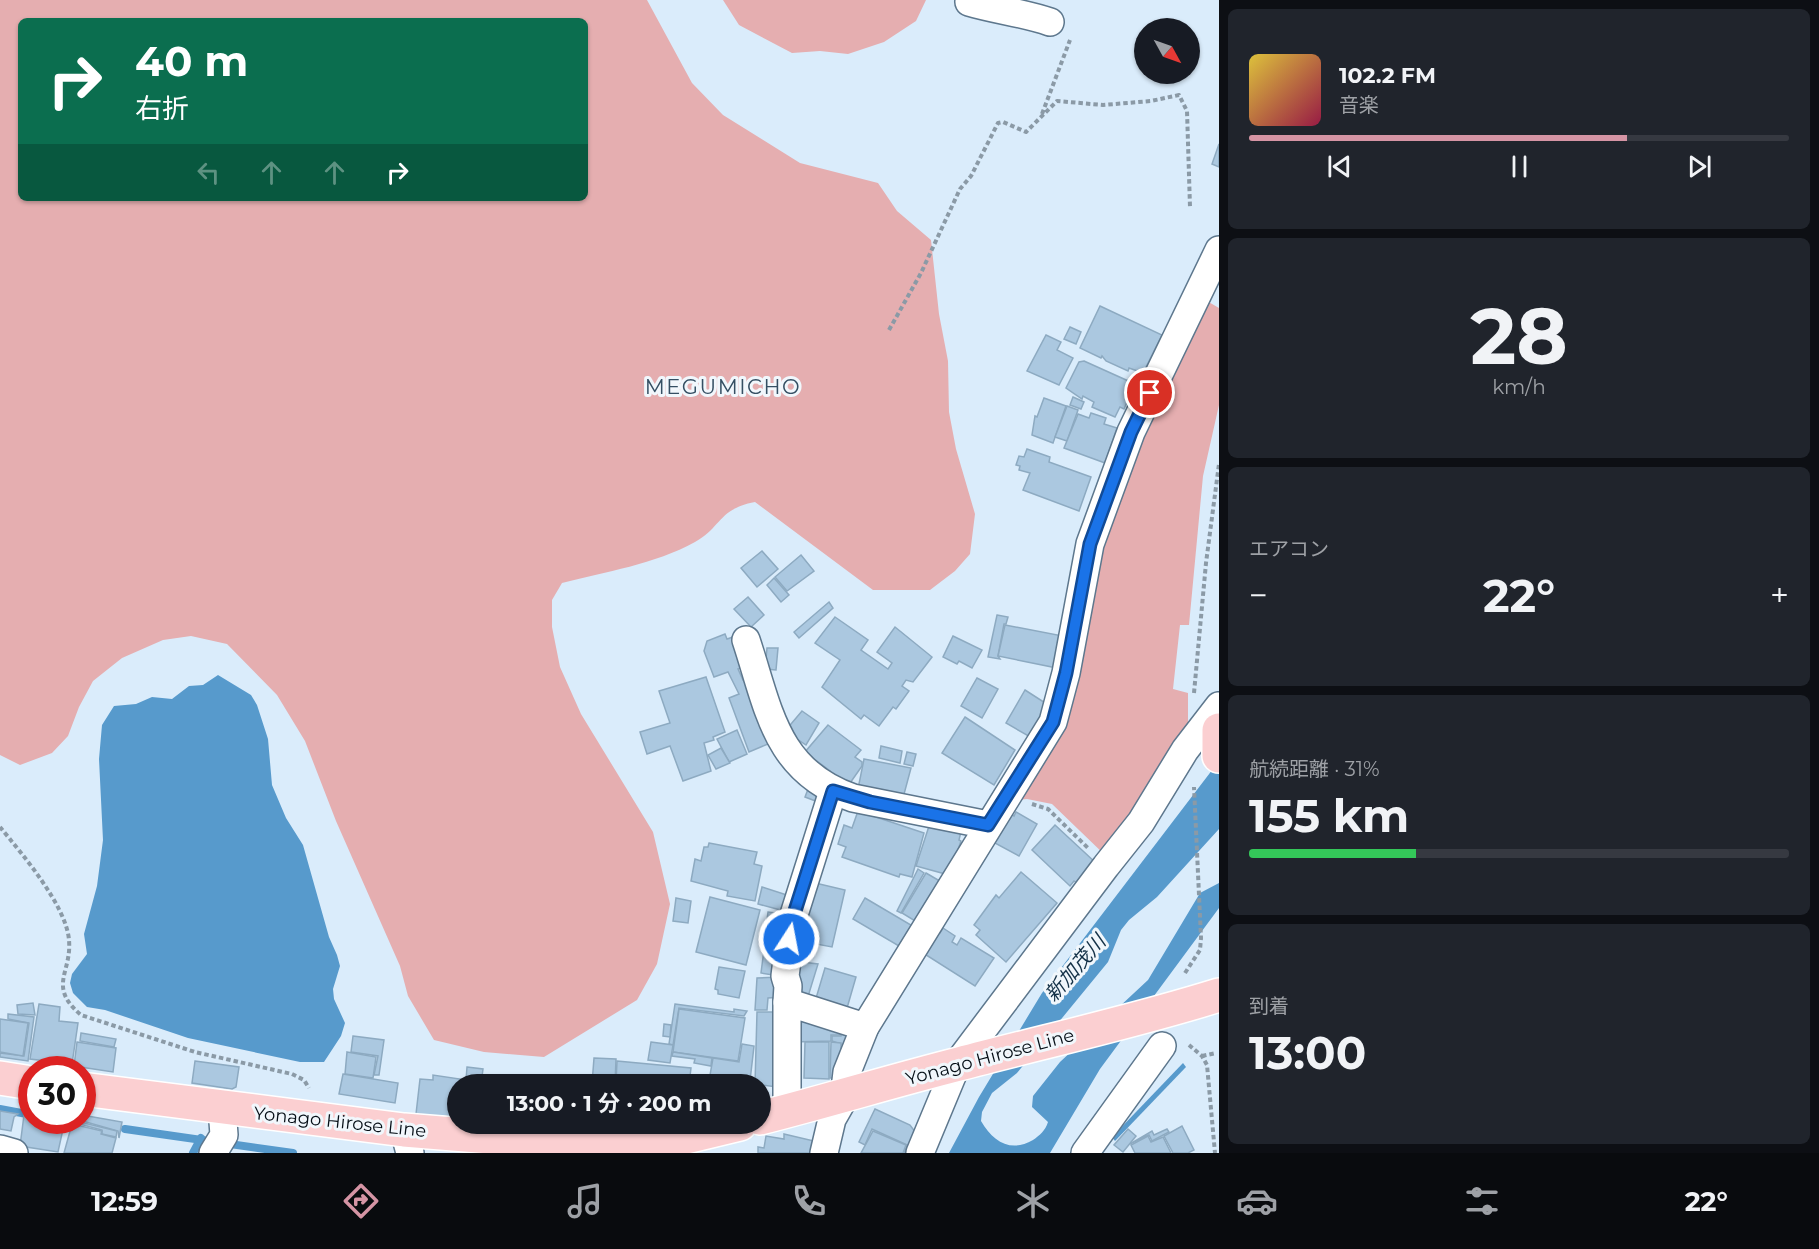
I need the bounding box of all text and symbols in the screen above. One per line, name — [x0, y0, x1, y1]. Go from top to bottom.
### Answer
north arrow — [1134, 18, 1200, 84]
map controls — [1134, 18, 1200, 84]
text: 40 m — [135, 35, 248, 87]
icon: right — [36, 42, 114, 120]
text: 102.2 FM — [1339, 62, 1436, 89]
text: 右折 — [135, 92, 189, 125]
text: 音楽 — [1339, 93, 1379, 117]
icon: previous — [1323, 150, 1356, 183]
icon: pause — [1503, 150, 1536, 183]
icon: next — [1683, 150, 1716, 183]
icon: left — [192, 156, 225, 189]
icon: ahead — [255, 156, 288, 189]
icon: ahead — [318, 156, 351, 189]
icon: right — [381, 156, 414, 189]
text: 28 — [1470, 288, 1568, 384]
pin — [1124, 367, 1175, 418]
district label: MEGUMICHO — [645, 374, 801, 399]
text: km/h — [1492, 375, 1546, 399]
icon: arrive — [1133, 376, 1166, 409]
text: エアコン — [1249, 537, 1329, 561]
text: 22° — [1483, 568, 1555, 623]
text: − — [1249, 575, 1268, 615]
text: + — [1770, 575, 1789, 615]
text: 航続距離 · 31% — [1249, 757, 1380, 781]
text: 155 km — [1249, 788, 1409, 843]
position arrow — [757, 907, 821, 971]
water label: 新加茂川 — [1040, 928, 1112, 1006]
text: 到着 — [1249, 994, 1289, 1018]
street label: Yonago Hirose Line — [903, 1024, 1077, 1090]
text: 13:00 — [1249, 1025, 1366, 1080]
speed limit sign: 30 — [18, 1056, 96, 1134]
text: 13:00 · 1 分 · 200 m — [507, 1090, 711, 1117]
street label: Yonago Hirose Line — [253, 1102, 427, 1142]
icon: directions — [340, 1180, 382, 1222]
icon: music — [564, 1180, 606, 1222]
icon: phone — [788, 1180, 830, 1222]
icon: climate — [1012, 1180, 1054, 1222]
icon: car — [1236, 1180, 1278, 1222]
icon: filters — [1461, 1180, 1503, 1222]
text: 12:59 — [91, 1185, 158, 1218]
text: 22° — [1685, 1185, 1728, 1218]

